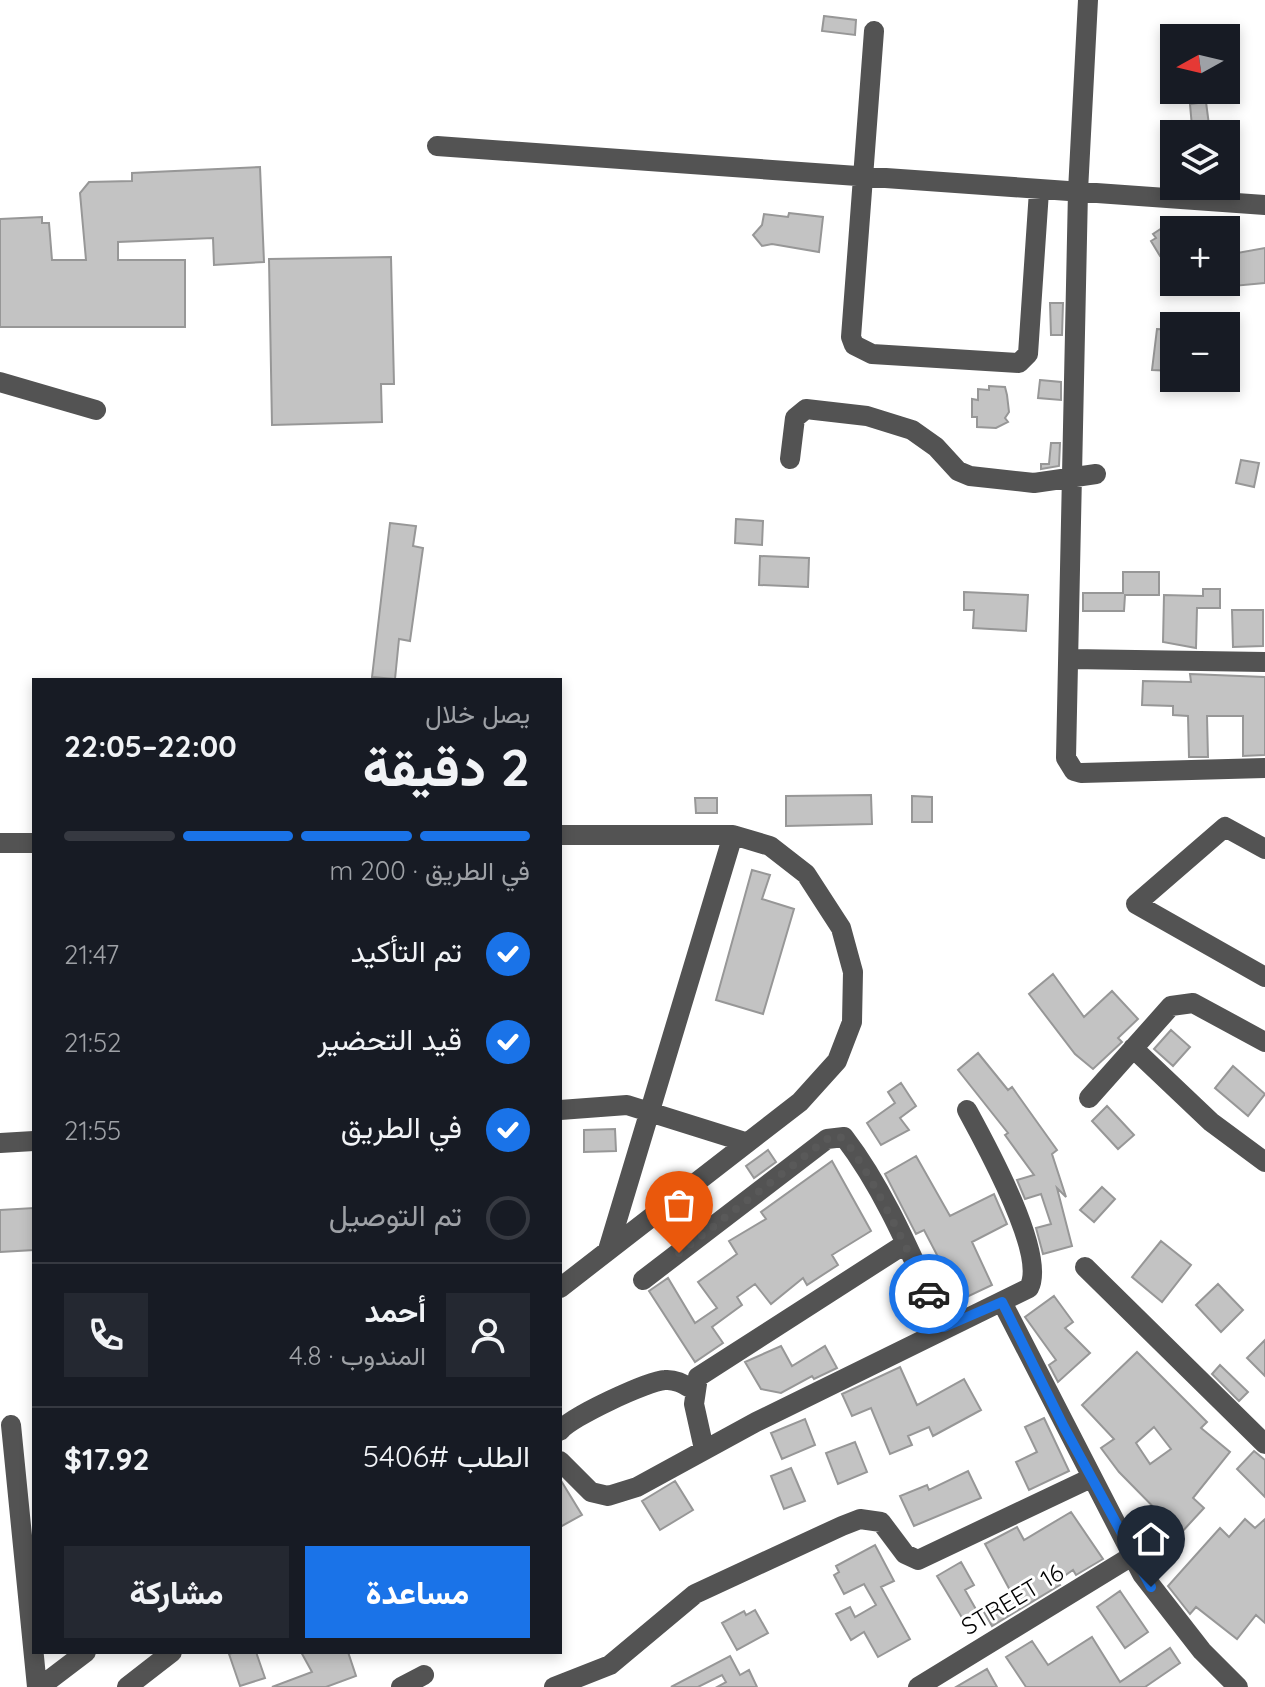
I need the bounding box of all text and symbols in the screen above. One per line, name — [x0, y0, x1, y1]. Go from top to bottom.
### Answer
north arrow — [1160, 24, 1240, 104]
map controls — [1160, 24, 1240, 392]
button: layers — [1160, 120, 1240, 200]
button: + — [1160, 216, 1240, 296]
button: − — [1160, 312, 1240, 392]
text: يصل خلال — [425, 697, 530, 730]
text: 22:00–22:05 — [64, 727, 237, 765]
text: 2 دقيقة — [363, 734, 530, 799]
text: في الطريق · 200 m — [329, 854, 530, 887]
text: تم التأكيد — [351, 932, 462, 970]
icon: check — [486, 932, 530, 976]
text: 21:47 — [64, 938, 119, 971]
text: قيد التحضير — [317, 1020, 462, 1058]
icon: check — [486, 1020, 530, 1064]
text: 21:52 — [64, 1026, 121, 1059]
text: في الطريق — [341, 1108, 462, 1146]
icon: check — [486, 1108, 530, 1152]
text: 21:55 — [64, 1114, 121, 1147]
pin — [645, 1171, 713, 1253]
icon: bag — [657, 1183, 701, 1227]
text: تم التوصيل — [329, 1196, 462, 1234]
courier — [889, 1254, 969, 1334]
icon: car — [907, 1272, 951, 1316]
text: أحمد — [364, 1292, 426, 1330]
button: phone — [64, 1293, 148, 1377]
button: person — [446, 1293, 530, 1377]
text: المندوب · 4.8 — [289, 1339, 426, 1372]
text: الطلب #5406 — [363, 1437, 530, 1475]
text: $17.92 — [64, 1440, 150, 1478]
pin — [1117, 1505, 1185, 1587]
icon: home — [1129, 1517, 1173, 1561]
button: مشاركة — [64, 1546, 289, 1638]
button: مساعدة — [305, 1546, 530, 1638]
street label: STREET 16 — [955, 1557, 1069, 1641]

